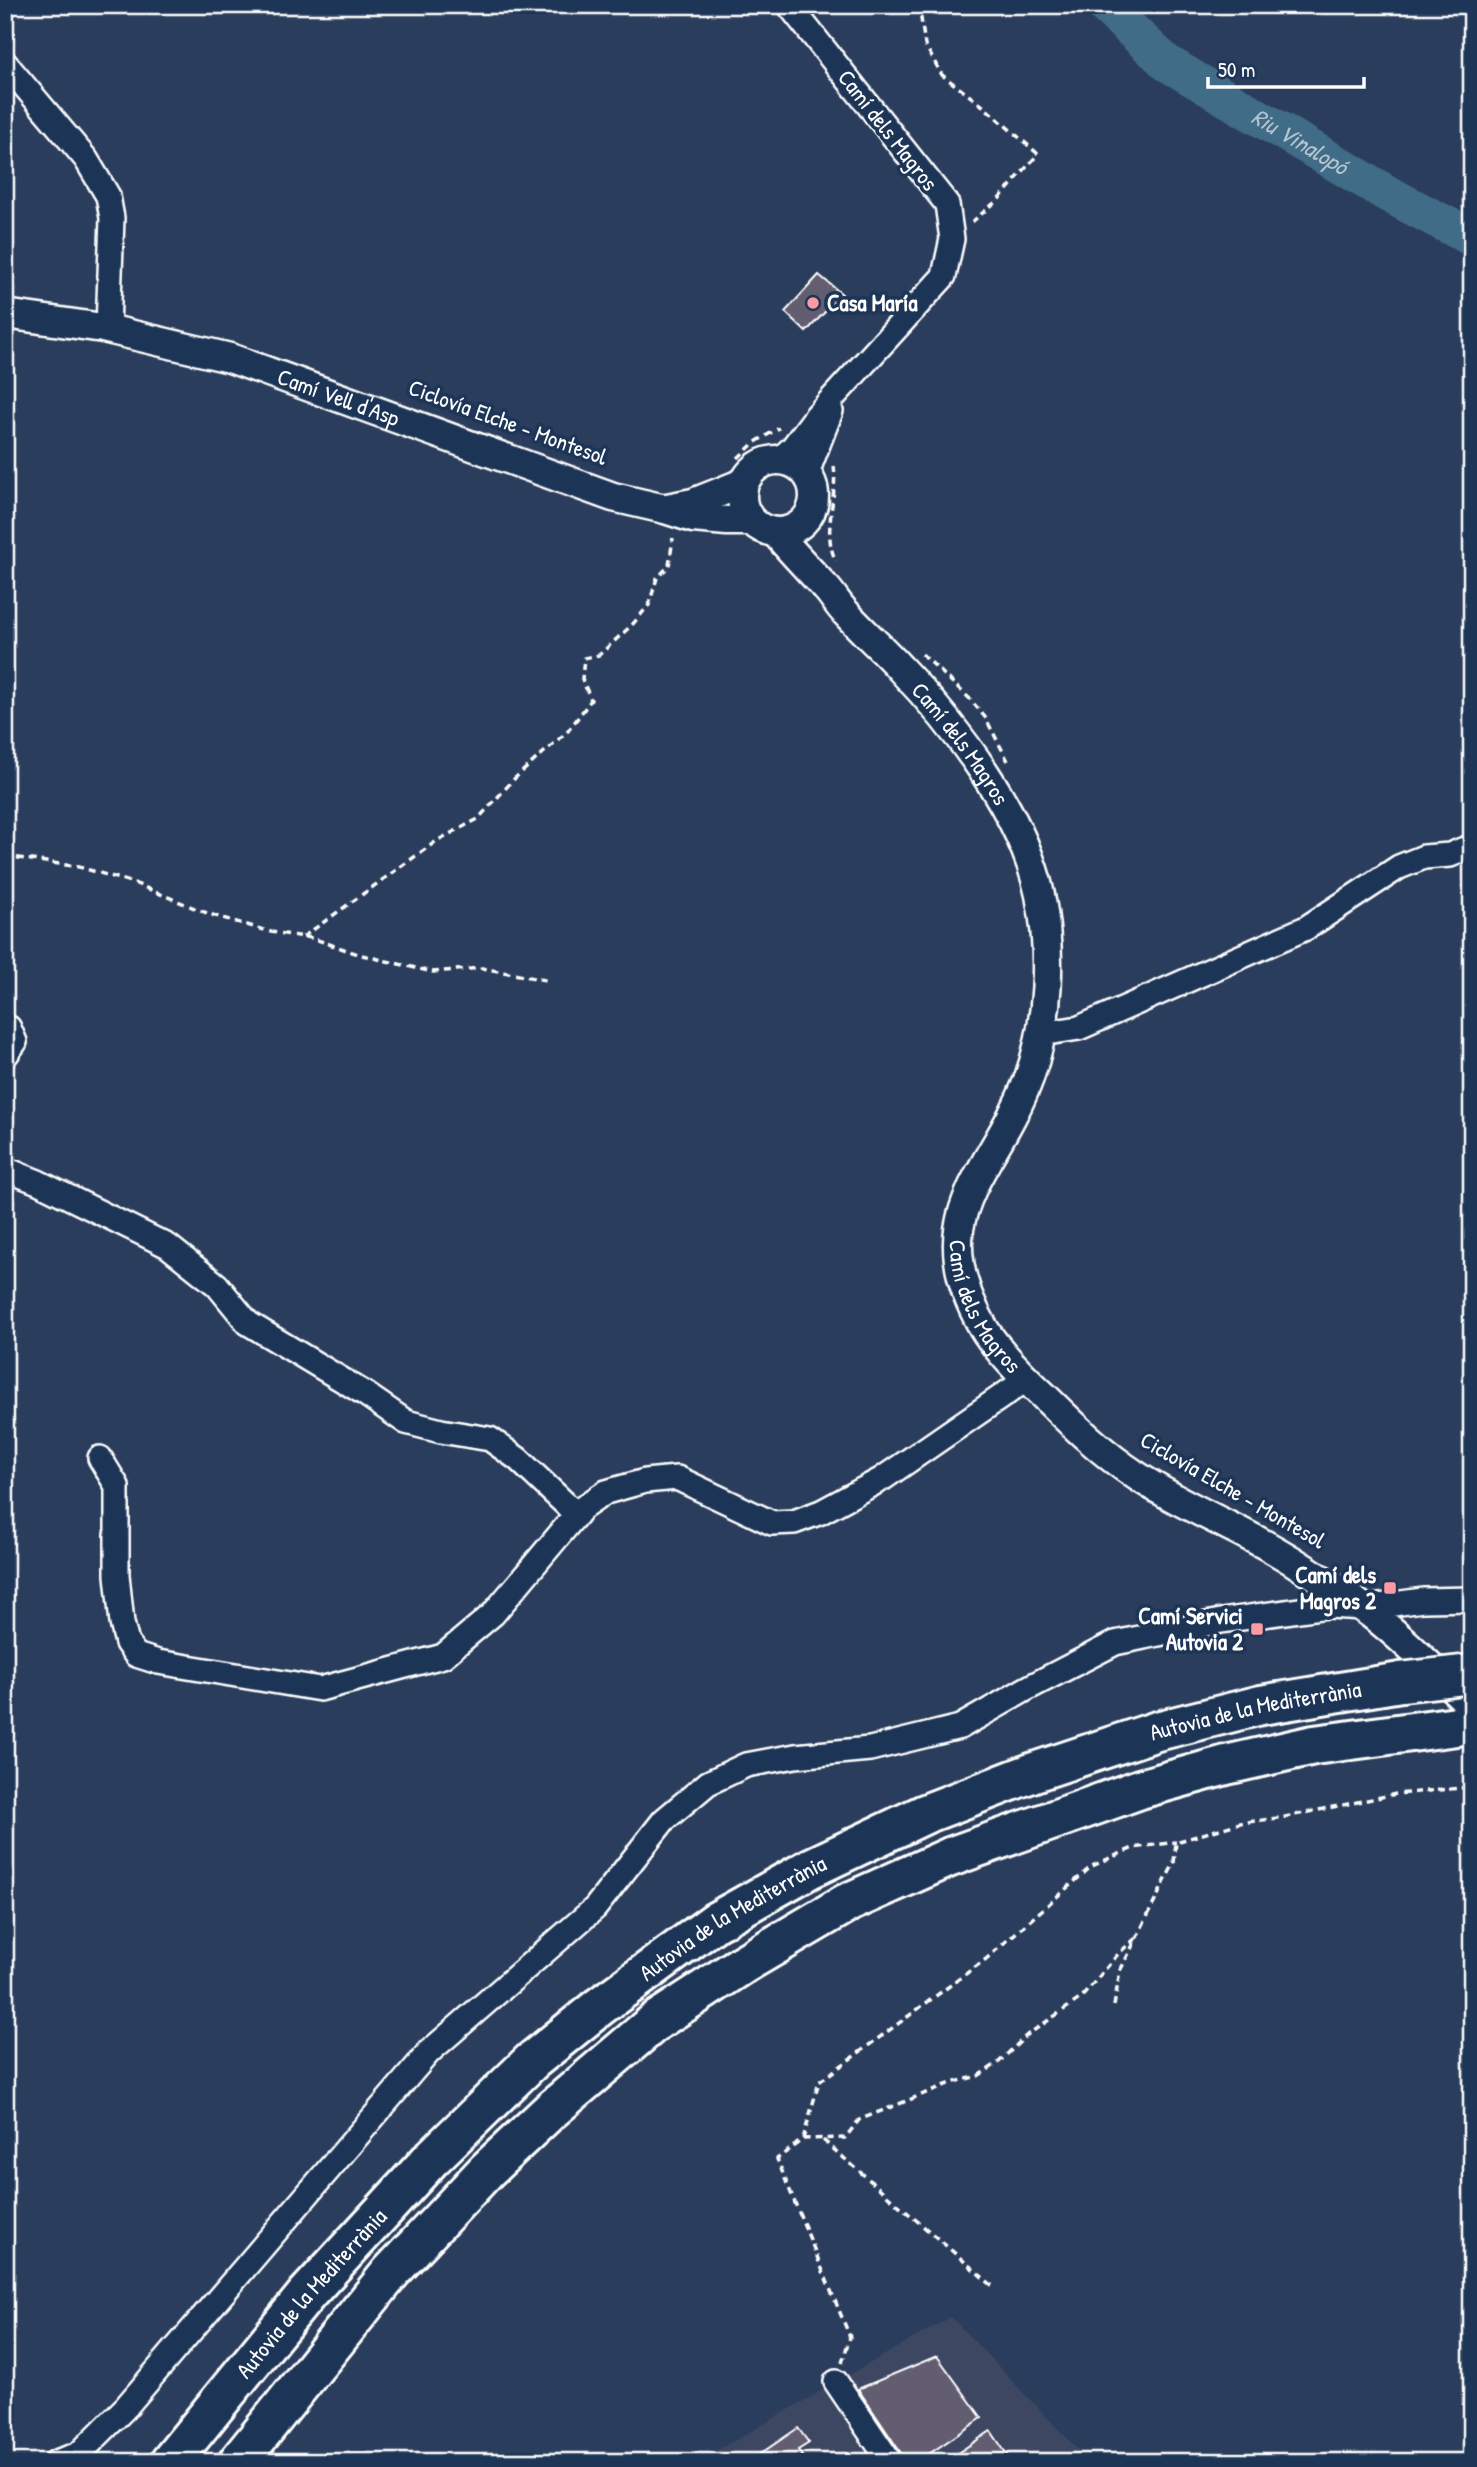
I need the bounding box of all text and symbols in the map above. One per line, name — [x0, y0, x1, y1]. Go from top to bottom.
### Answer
scale bar — [1208, 46, 1363, 90]
text: 50 m — [1218, 55, 1255, 84]
street label: Camí dels Magros — [831, 63, 946, 197]
water label: Riu Vinalopó — [1246, 100, 1356, 183]
place label: Casa María — [827, 287, 918, 318]
marker: Casa María — [805, 295, 821, 311]
street label: Camí Vell d'Asp — [273, 361, 404, 433]
street label: Ciclovía Elche - Montesol — [405, 371, 613, 472]
street label: Camí dels Magros — [905, 675, 1017, 811]
street label: Camí dels Magros — [943, 1240, 1029, 1380]
street label: Ciclovía Elche - Montesol — [1135, 1424, 1332, 1556]
place label: Camí dels Magros 2 — [1295, 1559, 1376, 1617]
marker: Camí dels Magros 2 — [1382, 1580, 1398, 1596]
place label: Camí Servici Autovia 2 — [1138, 1600, 1243, 1657]
marker: Camí Servici Autovia 2 — [1249, 1621, 1265, 1637]
street label: Autovia de la Mediterrània — [1145, 1673, 1363, 1748]
street label: Autovia de la Mediterrània — [633, 1847, 831, 1988]
street label: Autovia de la Mediterrània — [229, 2201, 393, 2385]

